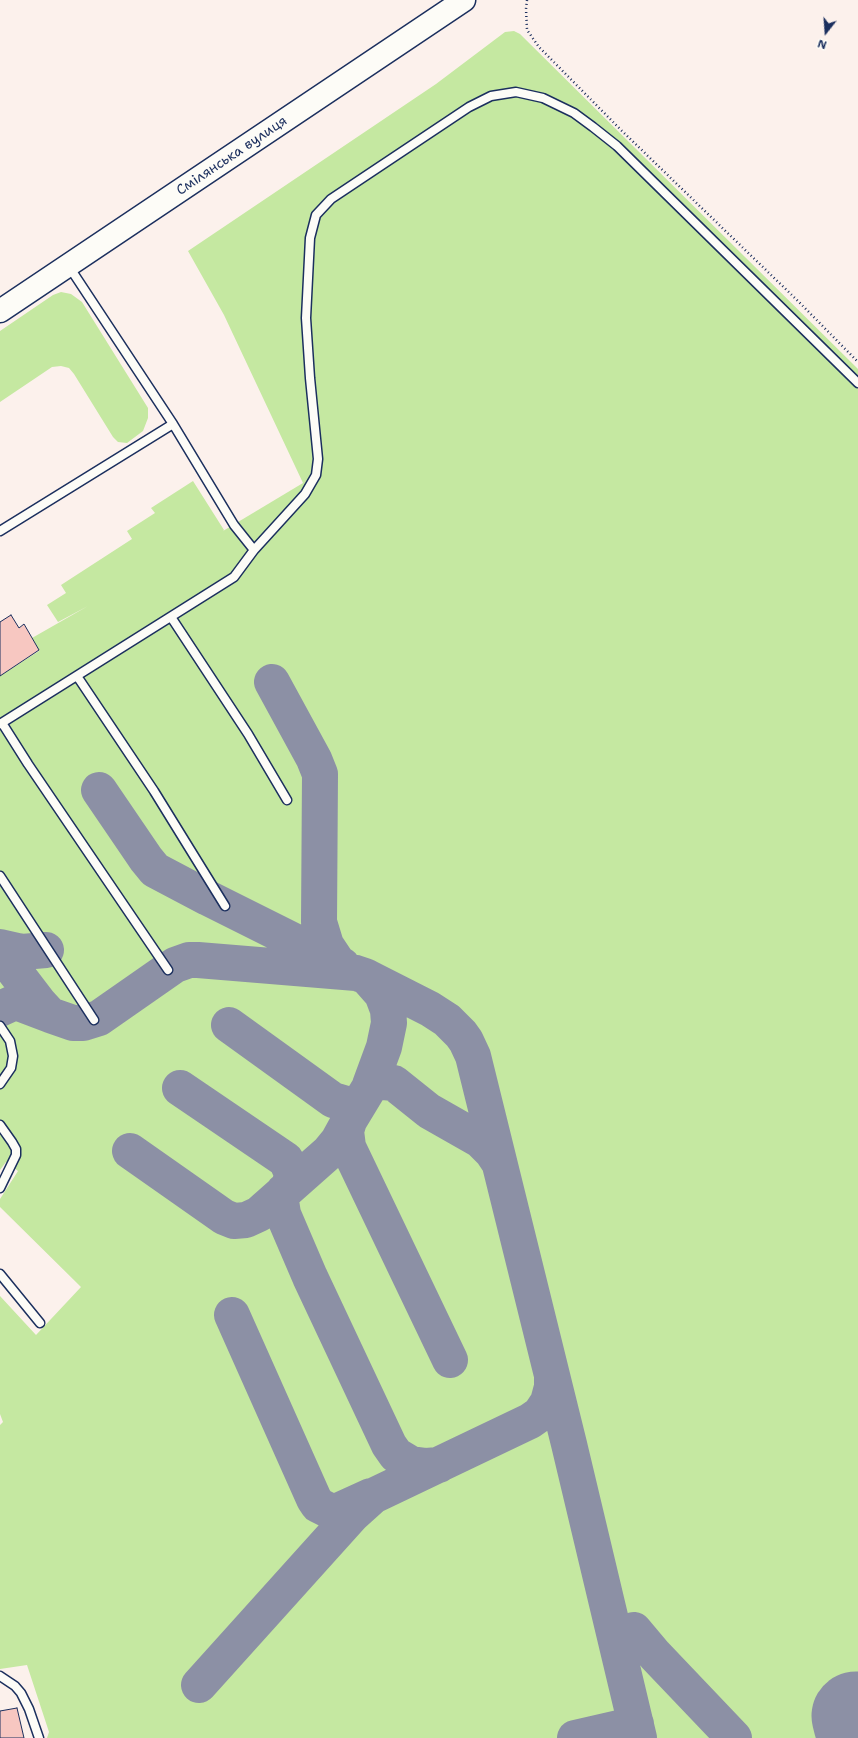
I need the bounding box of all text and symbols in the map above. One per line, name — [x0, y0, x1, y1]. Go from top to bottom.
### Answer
north arrow — [806, 12, 846, 52]
text: N — [816, 36, 829, 52]
street label: Смілянська вулиця — [173, 113, 291, 199]

